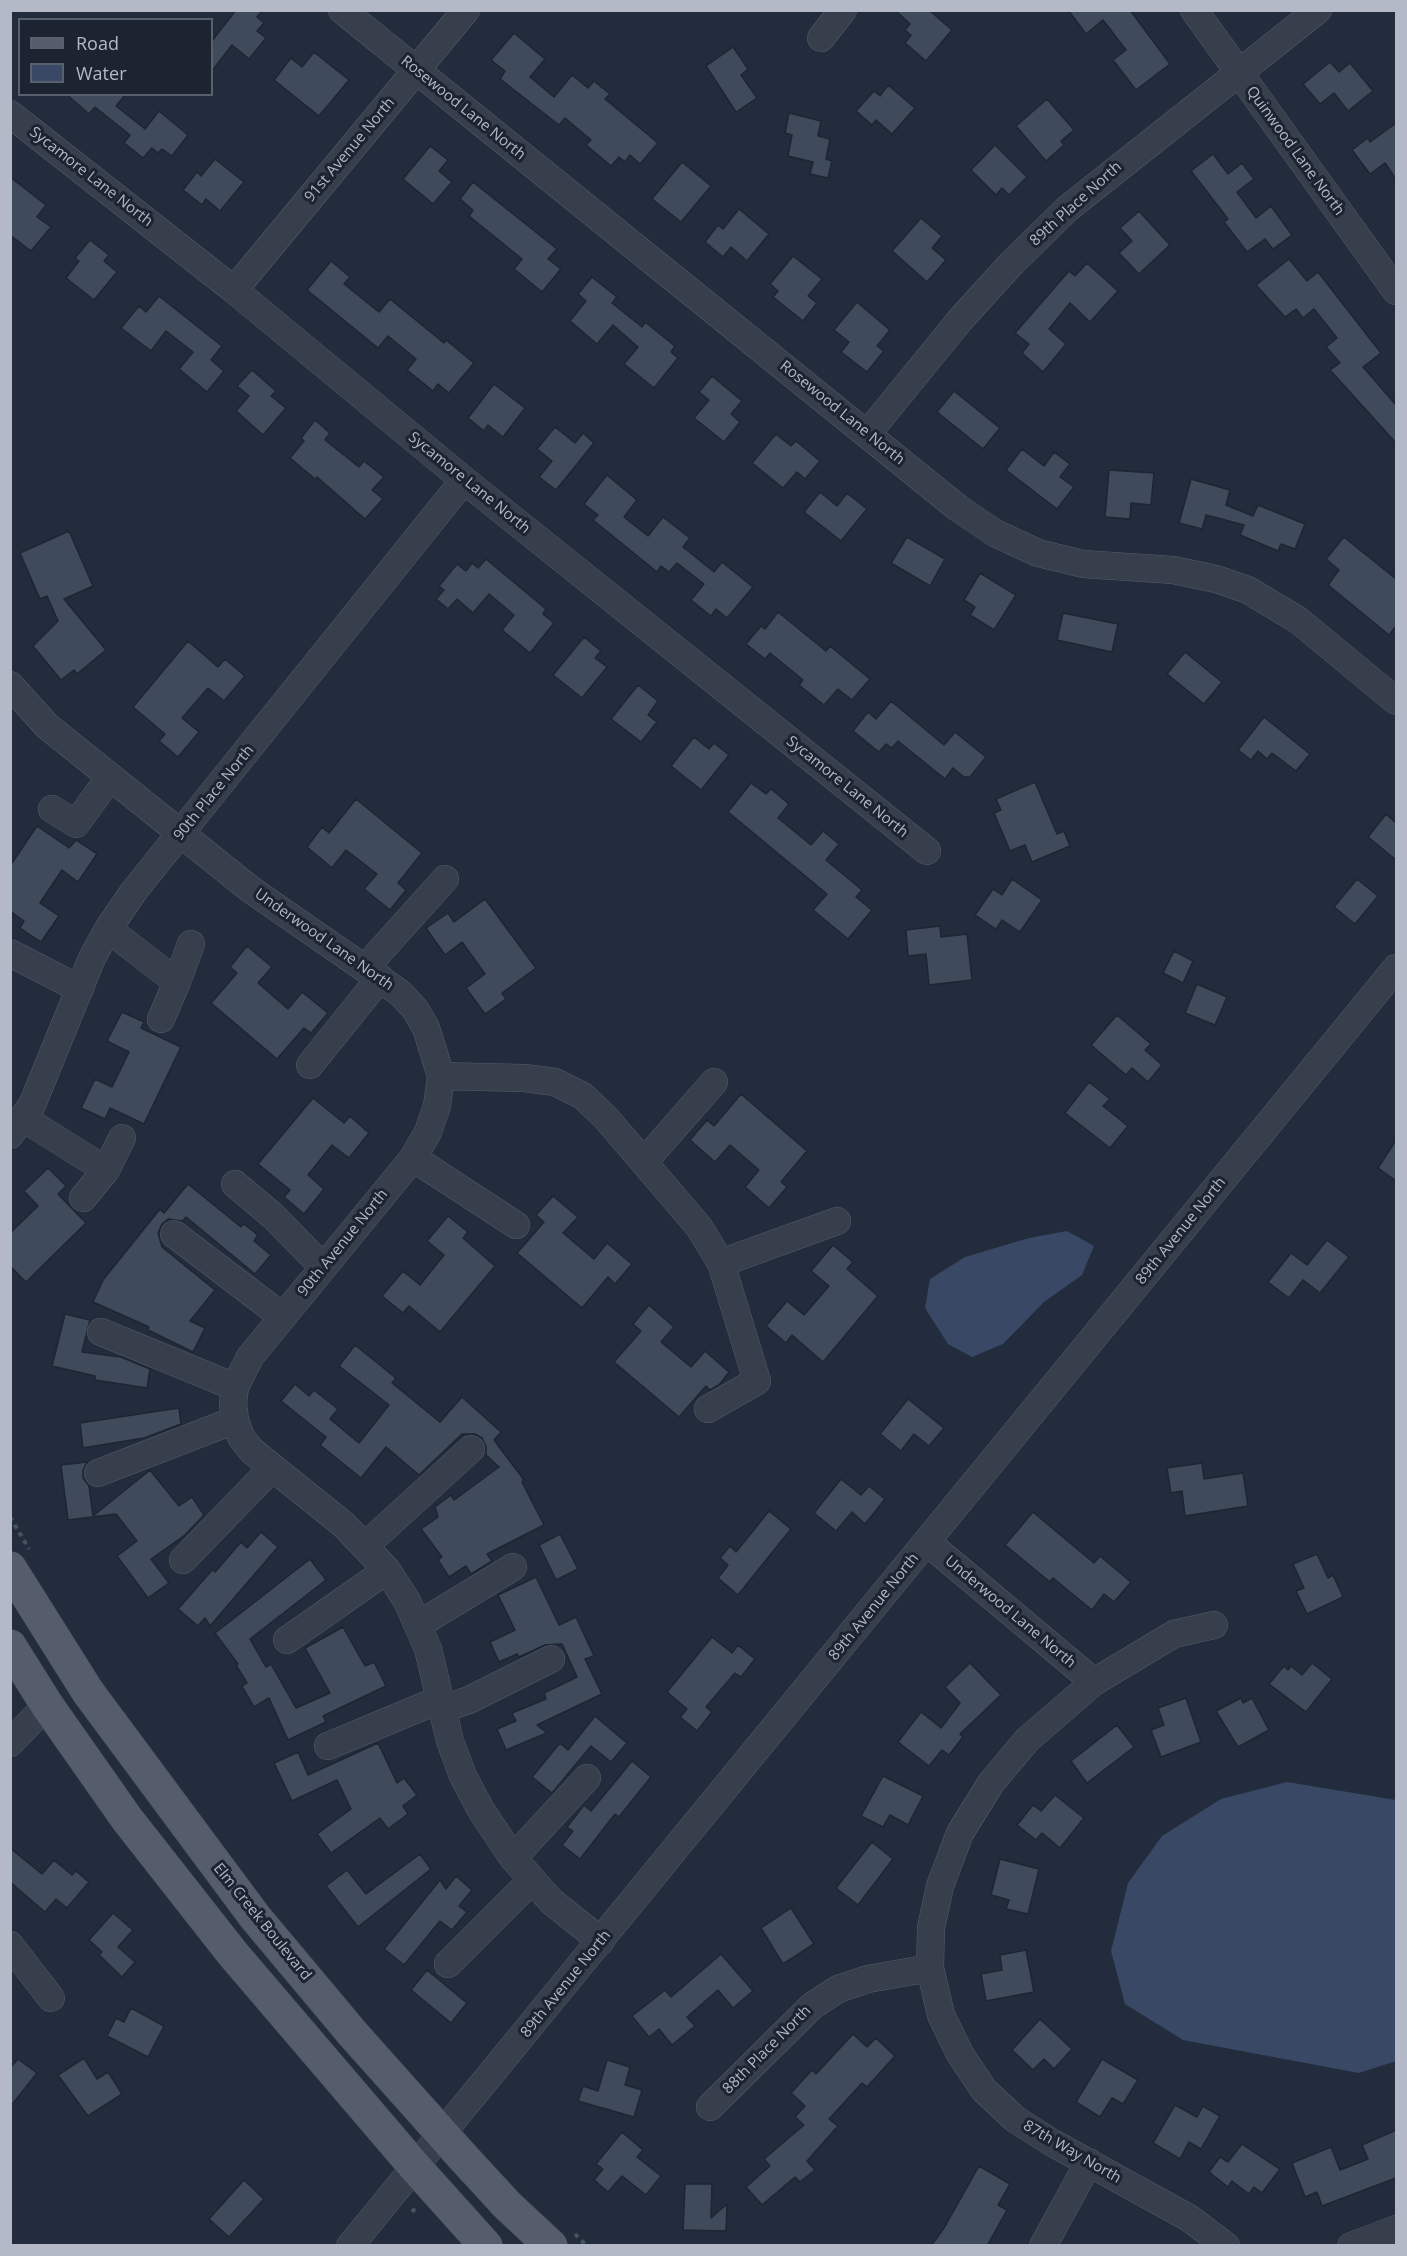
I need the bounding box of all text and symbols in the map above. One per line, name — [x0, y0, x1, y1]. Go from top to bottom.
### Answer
legend — [18, 18, 213, 96]
text: Road — [76, 31, 119, 55]
street label: Rosewood Lane North — [397, 52, 529, 164]
text: Water — [76, 61, 127, 85]
street label: Quinwood Lane North — [1242, 83, 1348, 219]
street label: 91st Avenue North — [301, 94, 399, 206]
street label: Sycamore Lane North — [26, 123, 156, 231]
street label: 89th Place North — [1026, 158, 1126, 250]
street label: Rosewood Lane North — [776, 357, 908, 469]
street label: Sycamore Lane North — [405, 428, 533, 538]
street label: Sycamore Lane North — [783, 732, 911, 842]
street label: 90th Place North — [170, 742, 258, 844]
street label: Underwood Lane North — [251, 885, 397, 995]
street label: 89th Avenue North — [1132, 1174, 1230, 1288]
street label: 90th Avenue North — [294, 1186, 392, 1300]
street label: 89th Avenue North — [825, 1550, 923, 1664]
street label: Underwood Lane North — [941, 1552, 1079, 1672]
street label: Elm Creek Boulevard — [209, 1860, 315, 1984]
street label: 89th Avenue North — [517, 1927, 615, 2041]
street label: 88th Place North — [719, 2002, 815, 2098]
street label: 87th Way North — [1020, 2117, 1124, 2187]

